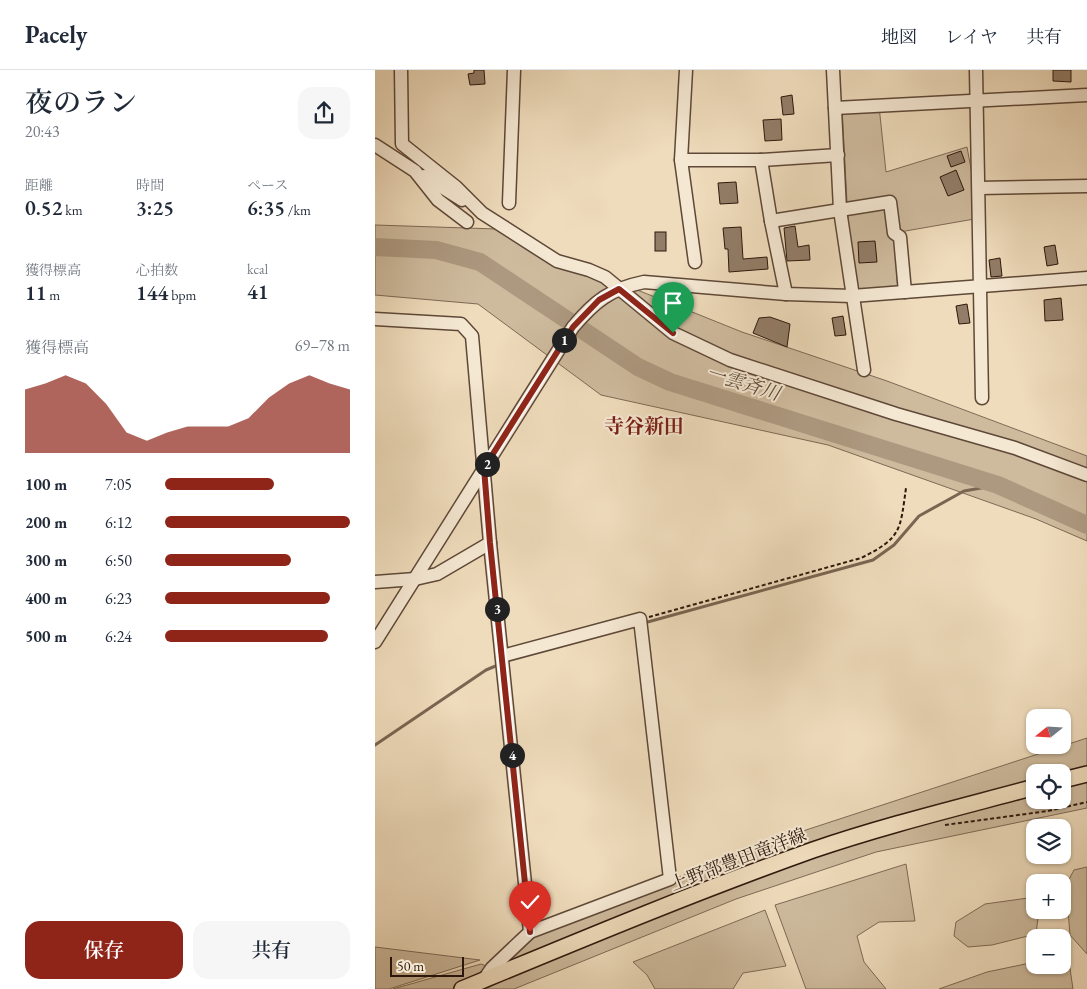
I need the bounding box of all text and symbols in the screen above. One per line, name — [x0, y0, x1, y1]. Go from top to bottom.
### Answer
text: Pacely — [25, 19, 87, 50]
text: 地図 — [881, 25, 917, 48]
text: レイヤ — [945, 25, 998, 48]
text: 共有 — [1026, 25, 1062, 48]
text: 夜のラン — [25, 84, 137, 120]
button: share — [298, 87, 350, 139]
text: 20:43 — [25, 121, 60, 142]
text: 距離 — [25, 176, 53, 194]
text: 時間 — [136, 176, 164, 194]
text: ペース — [247, 176, 288, 194]
text: 0.52 — [25, 194, 62, 221]
text: 3:25 — [136, 194, 174, 221]
text: 6:35 — [247, 194, 285, 221]
text: km — [62, 201, 83, 219]
text: /km — [285, 201, 311, 219]
text: kcal — [247, 260, 268, 278]
text: 獲得標高 — [25, 261, 81, 279]
text: 心拍数 — [136, 261, 178, 279]
text: 41 — [247, 278, 269, 305]
text: 11 — [25, 279, 47, 306]
text: 144 — [136, 279, 168, 306]
pin — [652, 282, 694, 333]
text: m — [47, 286, 60, 304]
text: bpm — [168, 286, 197, 304]
icon: arrive — [659, 289, 687, 317]
pin: 1 — [551, 328, 577, 352]
text: 1 — [561, 331, 568, 349]
text: 69–78 m — [295, 335, 350, 356]
text: 獲得標高 — [25, 337, 89, 358]
water label: 一雲斉川 — [703, 360, 785, 407]
district label: 寺谷新田 — [604, 413, 684, 439]
pin: 2 — [475, 452, 499, 476]
text: 2 — [484, 455, 491, 473]
text: 100 m — [25, 474, 67, 495]
text: 7:05 — [105, 474, 132, 495]
text: 200 m — [25, 512, 67, 533]
text: 6:12 — [105, 512, 132, 533]
text: 300 m — [25, 550, 67, 571]
text: 6:50 — [105, 550, 132, 571]
text: 400 m — [25, 588, 67, 609]
text: 6:23 — [105, 588, 132, 609]
pin: 3 — [485, 596, 509, 622]
text: 3 — [494, 600, 501, 618]
text: 500 m — [25, 626, 67, 647]
text: 6:24 — [105, 626, 132, 647]
north arrow — [1026, 709, 1071, 754]
map controls — [1026, 709, 1071, 974]
pin: 4 — [499, 742, 525, 768]
text: 4 — [509, 746, 516, 764]
button: locate — [1026, 764, 1071, 809]
button: layers — [1026, 819, 1071, 864]
street label: 上野部豊田竜洋線 — [667, 822, 809, 896]
button: + — [1026, 874, 1071, 919]
pin — [509, 881, 551, 932]
icon: check — [516, 888, 544, 916]
button: 保存 — [25, 921, 183, 979]
button: 共有 — [193, 921, 350, 979]
button: − — [1026, 929, 1071, 974]
scale bar — [390, 954, 464, 977]
text: 50 m — [397, 957, 424, 975]

